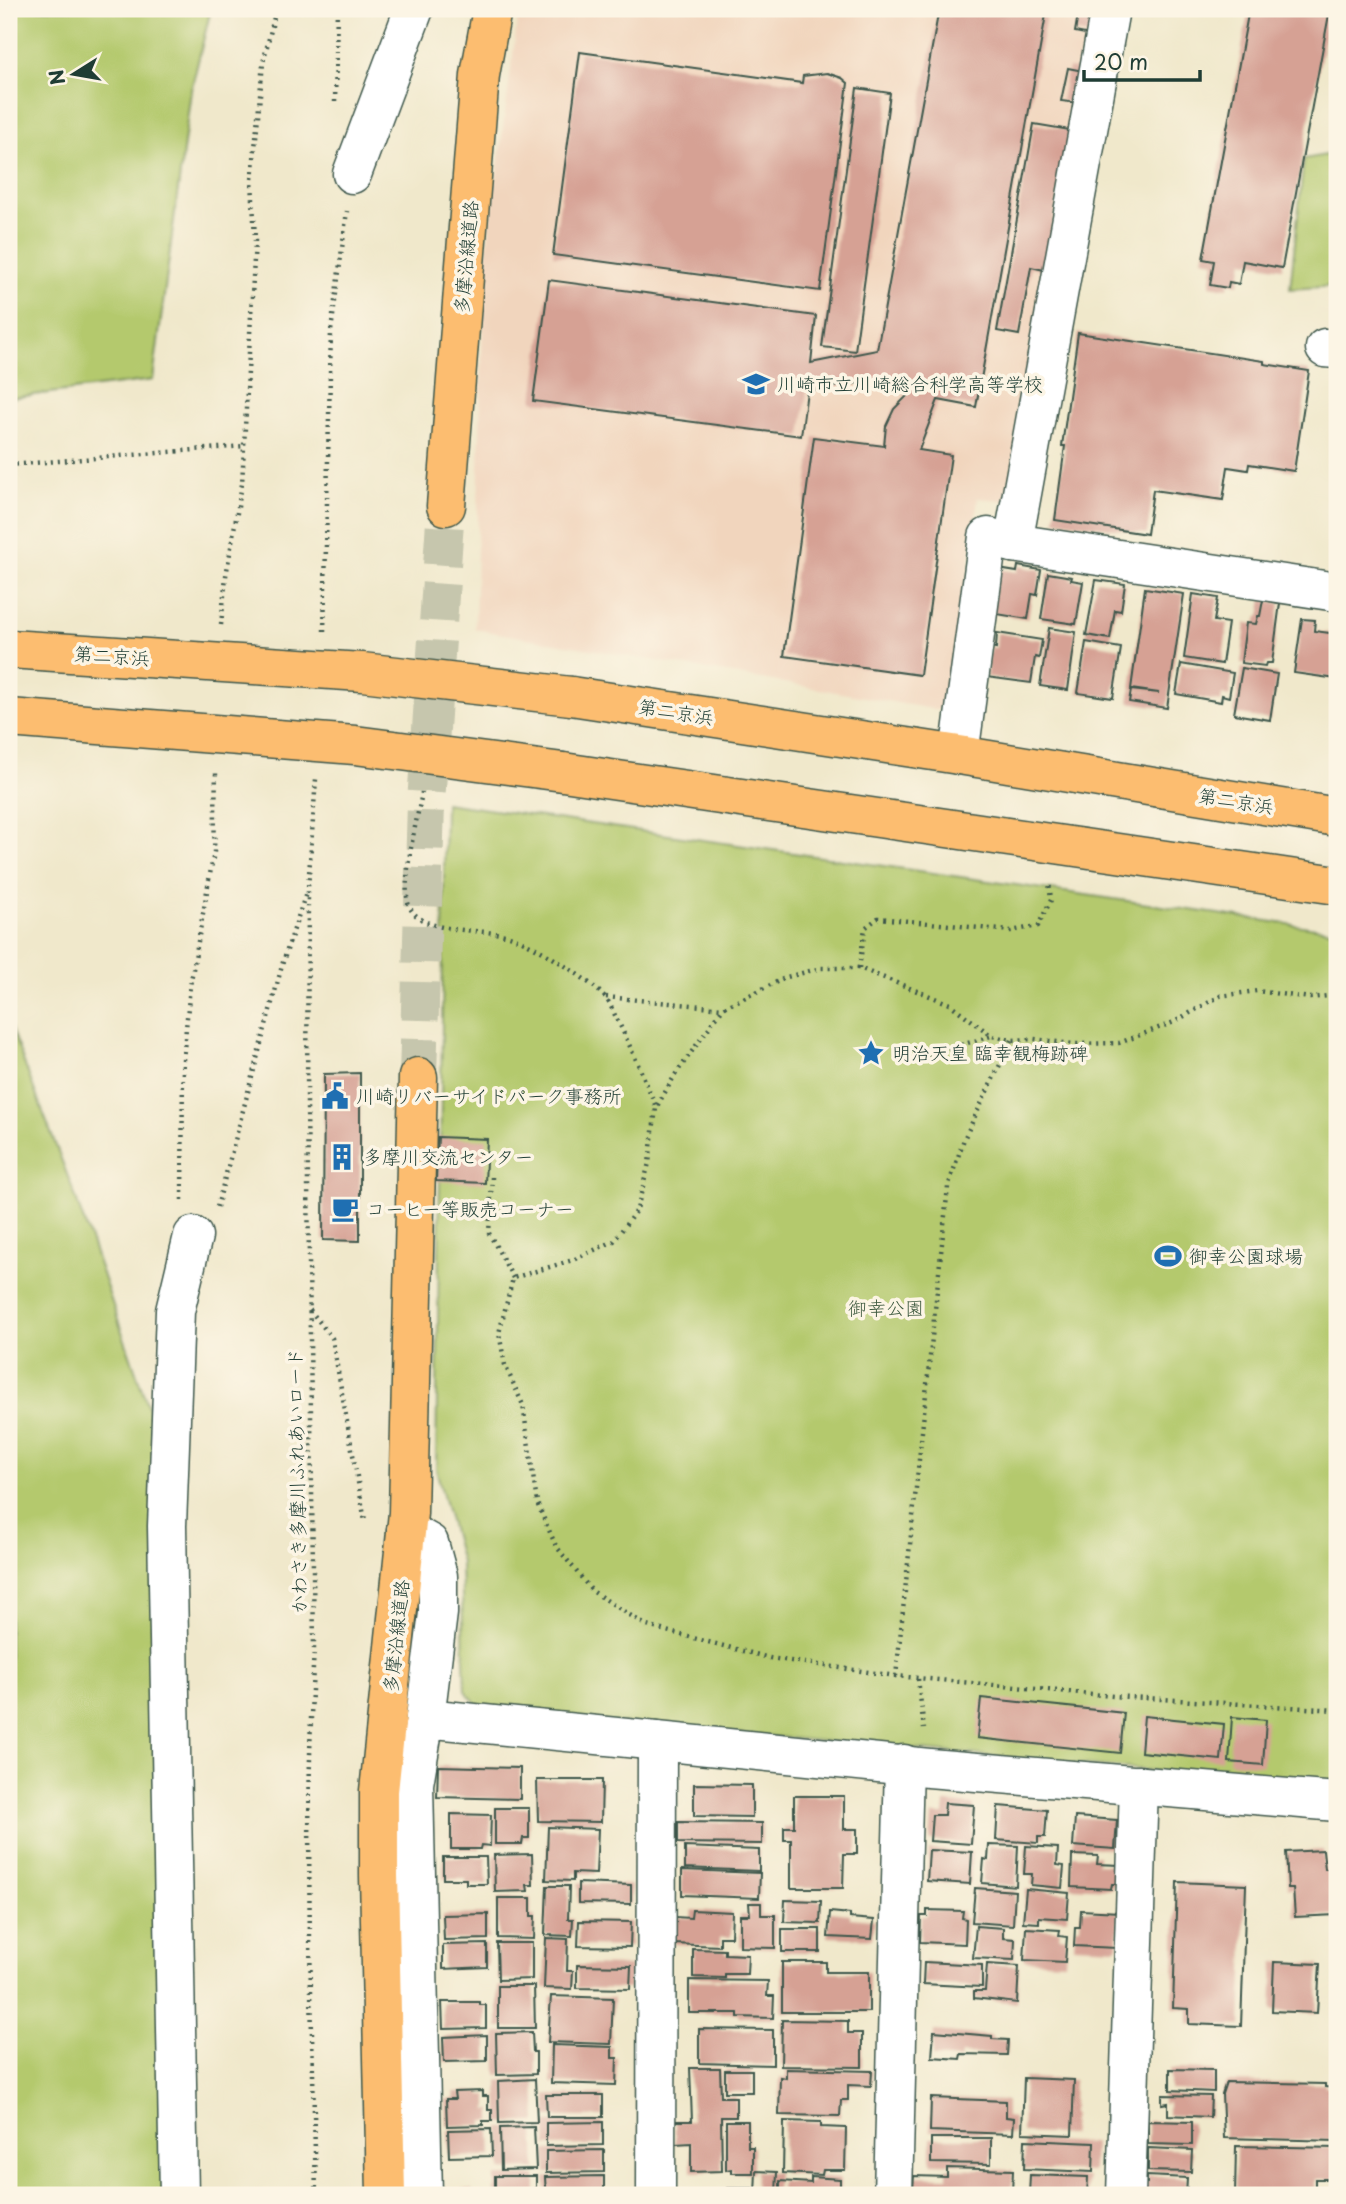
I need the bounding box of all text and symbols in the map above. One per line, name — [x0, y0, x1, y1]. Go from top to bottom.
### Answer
north arrow — [38, 38, 108, 108]
scale bar — [1084, 38, 1199, 82]
text: 20 m — [1094, 45, 1148, 77]
text: N — [41, 67, 72, 87]
street label: 多摩沿線道路 — [446, 199, 484, 315]
school or university icon: 川崎市立川崎総合科学高等学校 — [741, 369, 771, 399]
place label: 川崎市立川崎総合科学高等学校 — [777, 369, 1043, 397]
street label: 第二京浜 — [73, 638, 151, 672]
street label: 第二京浜 — [636, 691, 716, 731]
street label: 第二京浜 — [1196, 780, 1276, 820]
place icon: 明治天皇 臨幸観梅跡碑 — [856, 1038, 886, 1068]
place label: 明治天皇 臨幸観梅跡碑 — [892, 1038, 1088, 1066]
public building icon: 川崎リバーサイドパーク事務所 — [320, 1081, 350, 1111]
place label: 川崎リバーサイドパーク事務所 — [356, 1081, 622, 1109]
building icon: 多摩川交流センター — [327, 1142, 357, 1172]
place label: 多摩川交流センター — [363, 1142, 533, 1170]
cafe icon: コーヒー等販売コーナー — [330, 1194, 360, 1224]
place label: コーヒー等販売コーナー — [366, 1194, 574, 1222]
sports icon: 御幸公園球場 — [1153, 1241, 1183, 1271]
place label: 御幸公園球場 — [1189, 1241, 1303, 1269]
park label: 御幸公園 — [848, 1293, 924, 1321]
street label: かわさき多摩川ふれあいロード — [280, 1348, 312, 1614]
street label: 多摩沿線道路 — [375, 1578, 415, 1694]

